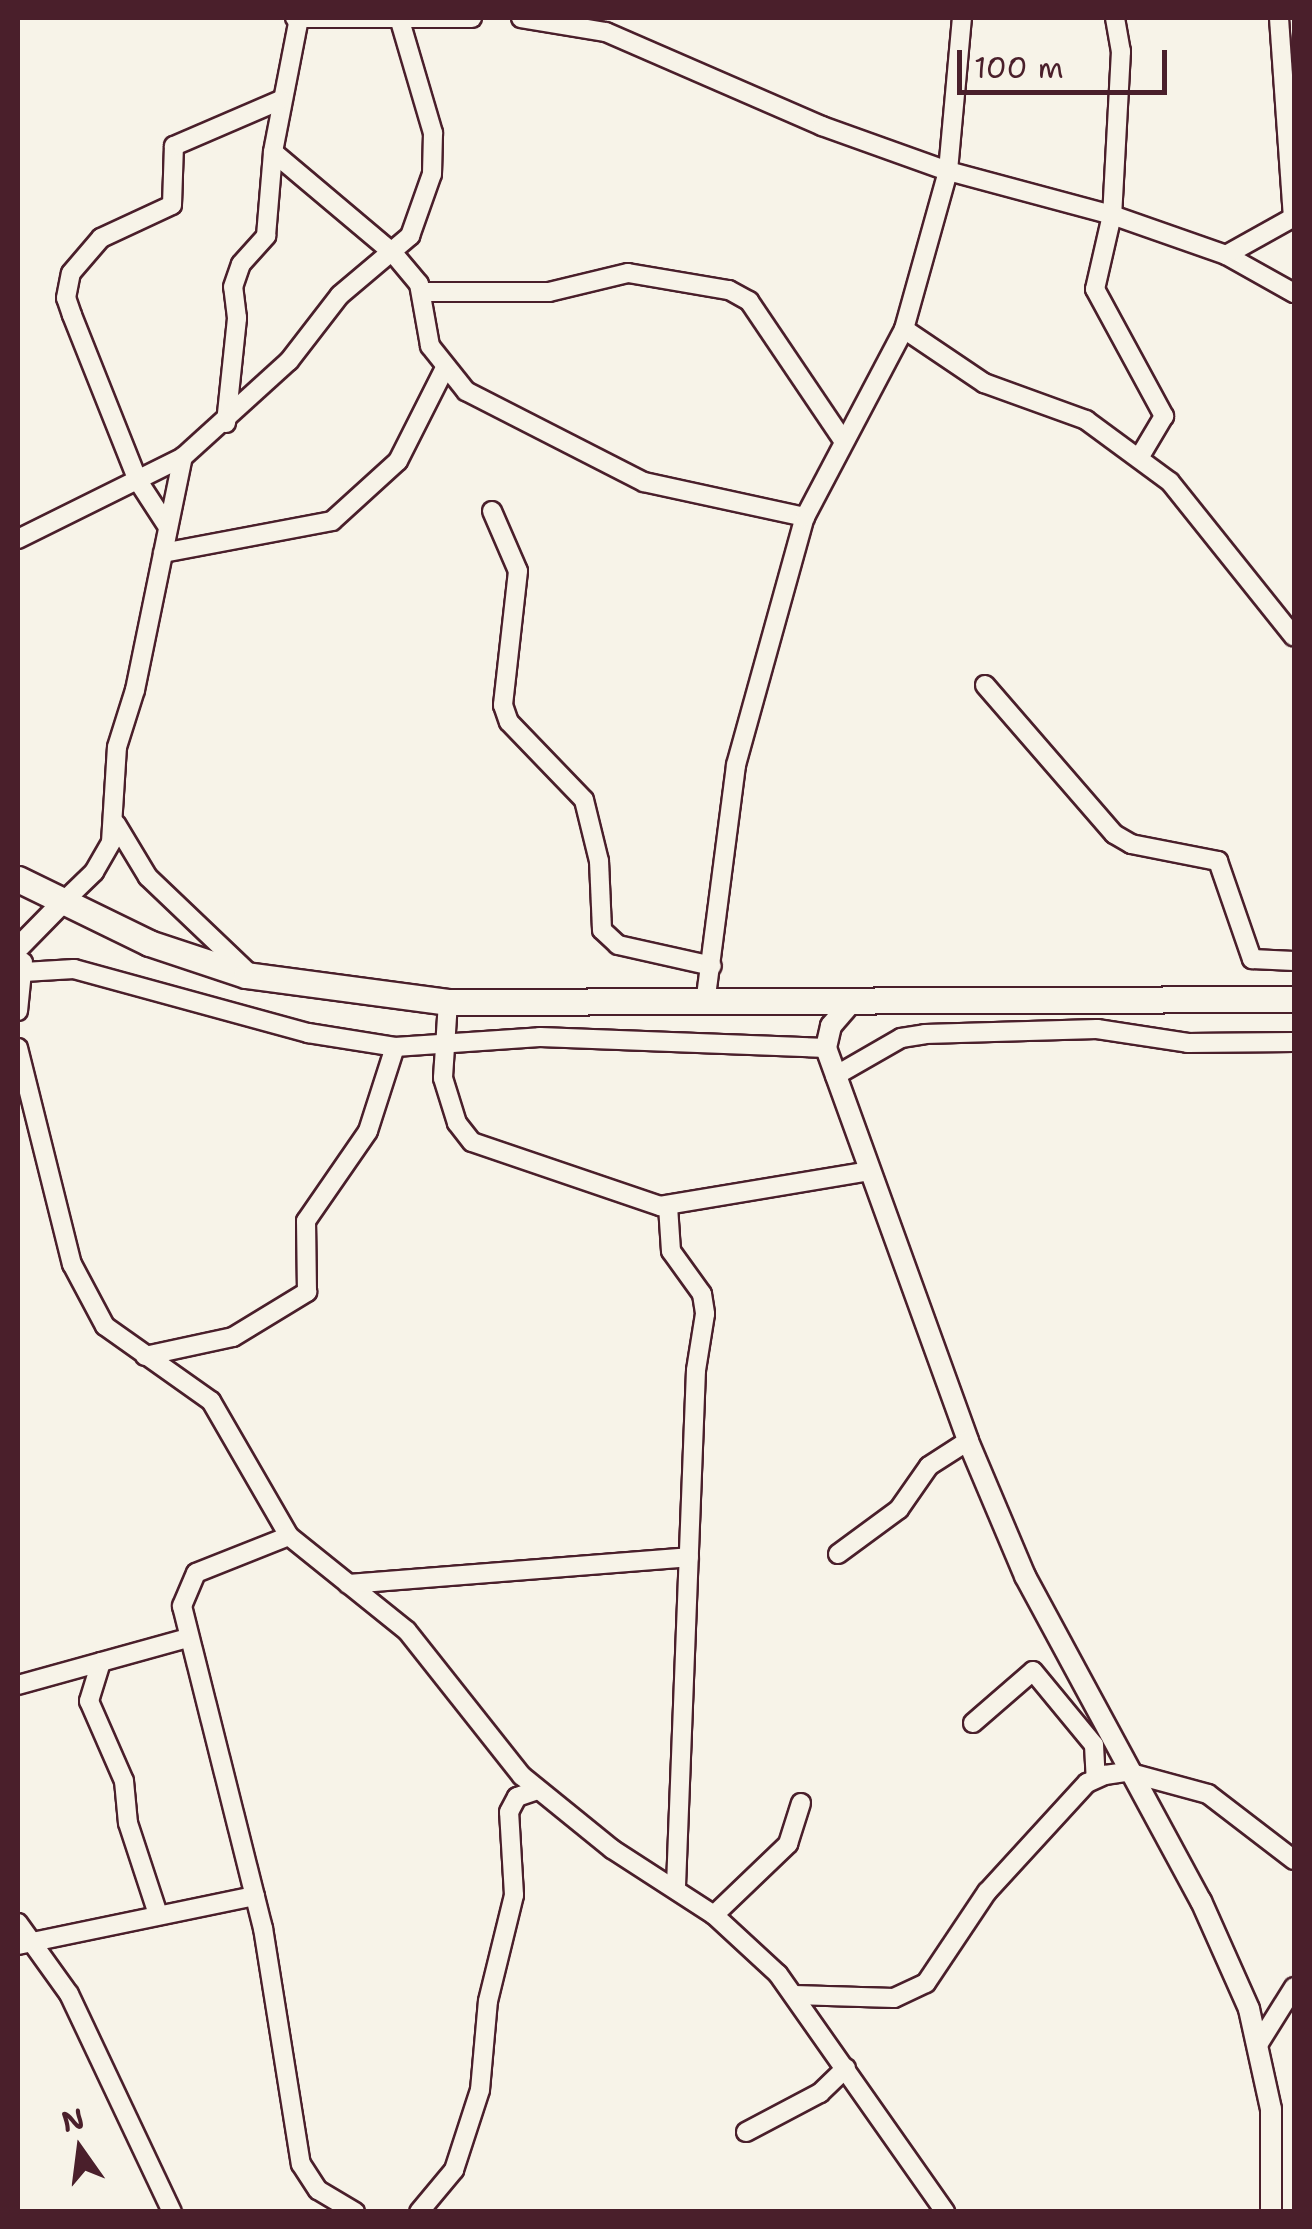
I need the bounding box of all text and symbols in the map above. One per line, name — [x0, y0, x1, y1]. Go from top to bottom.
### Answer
scale bar — [962, 30, 1172, 92]
text: 100 m — [974, 47, 1064, 88]
north arrow — [30, 2099, 130, 2199]
text: N — [57, 2099, 88, 2141]

